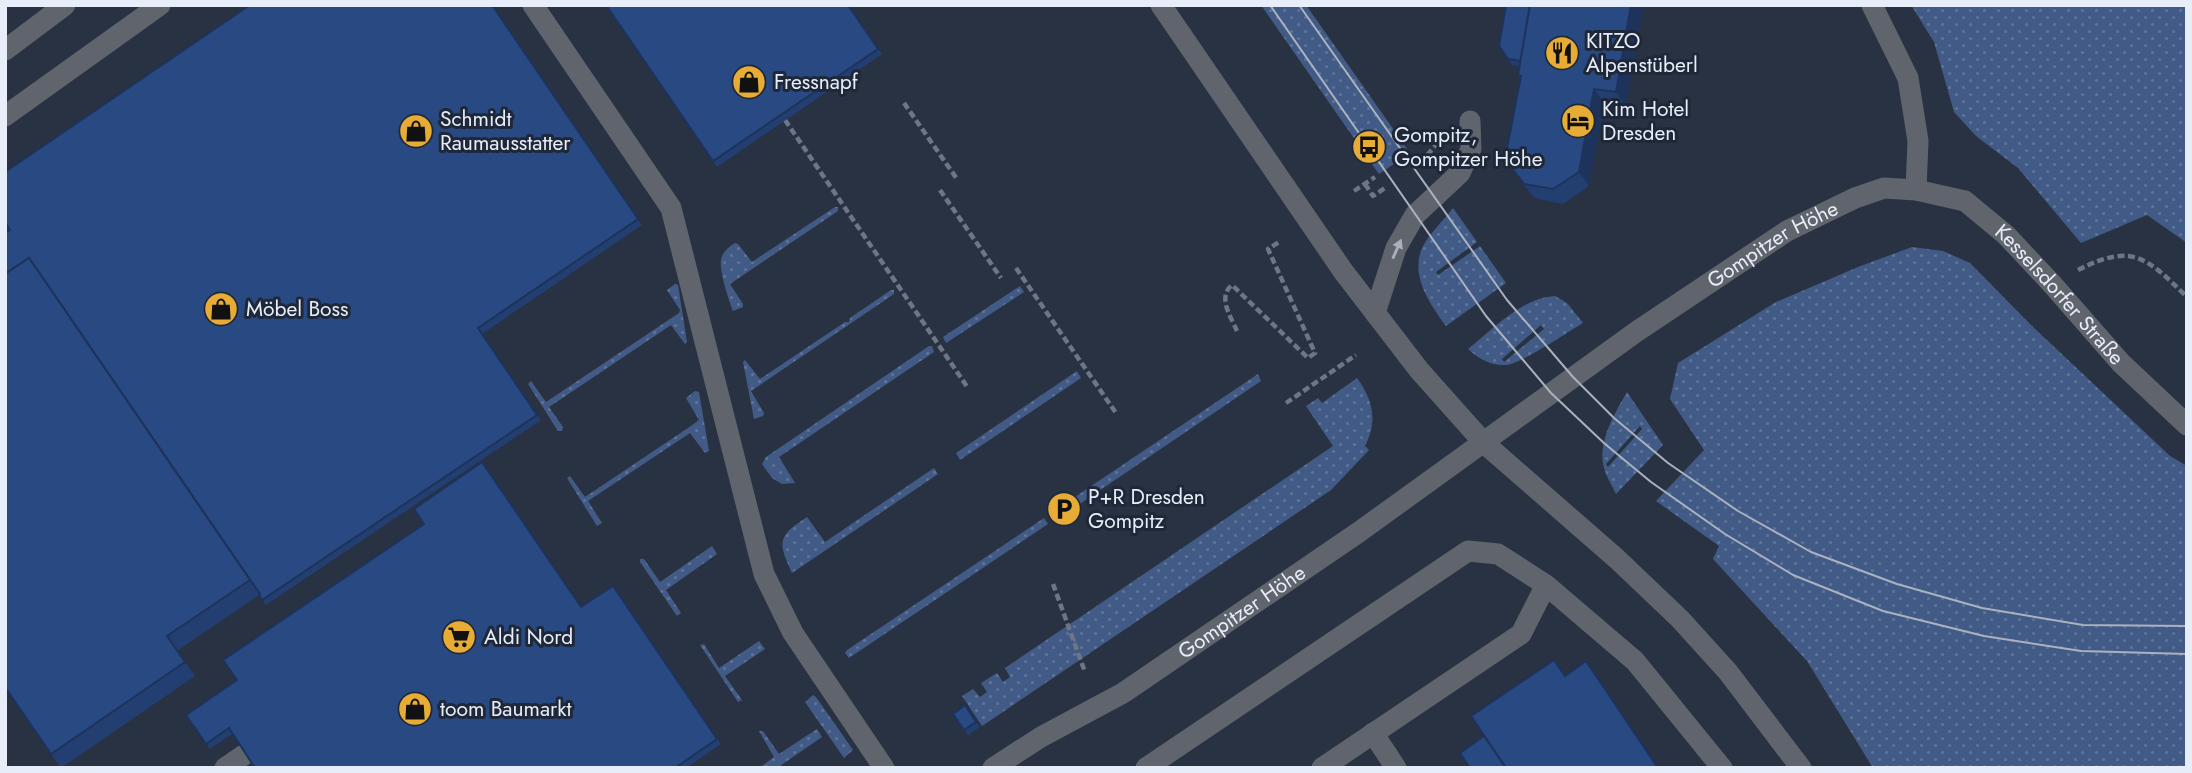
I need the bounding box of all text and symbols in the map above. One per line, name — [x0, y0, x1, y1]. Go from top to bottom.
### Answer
place label: KITZO Alpenstüberl — [1586, 26, 1698, 80]
restaurant icon: KITZO Alpenstüberl — [1543, 34, 1581, 72]
shop icon: Fressnapf — [730, 63, 768, 101]
place label: Fressnapf — [774, 67, 859, 97]
place label: Kim Hotel Dresden — [1602, 94, 1689, 148]
hotel icon: Kim Hotel Dresden — [1559, 102, 1597, 140]
place label: Schmidt Raumausstatter — [440, 104, 571, 158]
shop icon: Schmidt Raumausstatter — [397, 112, 435, 150]
place label: Gompitz, Gompitzer Höhe — [1394, 120, 1543, 174]
bus stop icon: Gompitz, Gompitzer Höhe — [1350, 128, 1388, 166]
street label: Gompitzer Höhe — [1701, 193, 1843, 295]
street label: Kesselsdorfer Straße — [1988, 217, 2131, 372]
one-way arrow — [1391, 239, 1403, 259]
shop icon: Möbel Boss — [202, 290, 240, 328]
place label: Möbel Boss — [246, 294, 349, 324]
place label: P+R Dresden Gompitz — [1088, 482, 1205, 536]
parking icon: P+R Dresden Gompitz — [1045, 490, 1083, 528]
street label: Gompitzer Höhe — [1172, 558, 1312, 666]
supermarket icon: Aldi Nord — [440, 618, 478, 656]
place label: Aldi Nord — [484, 622, 573, 652]
shop icon: toom Baumarkt — [396, 690, 434, 728]
place label: toom Baumarkt — [440, 694, 571, 724]

